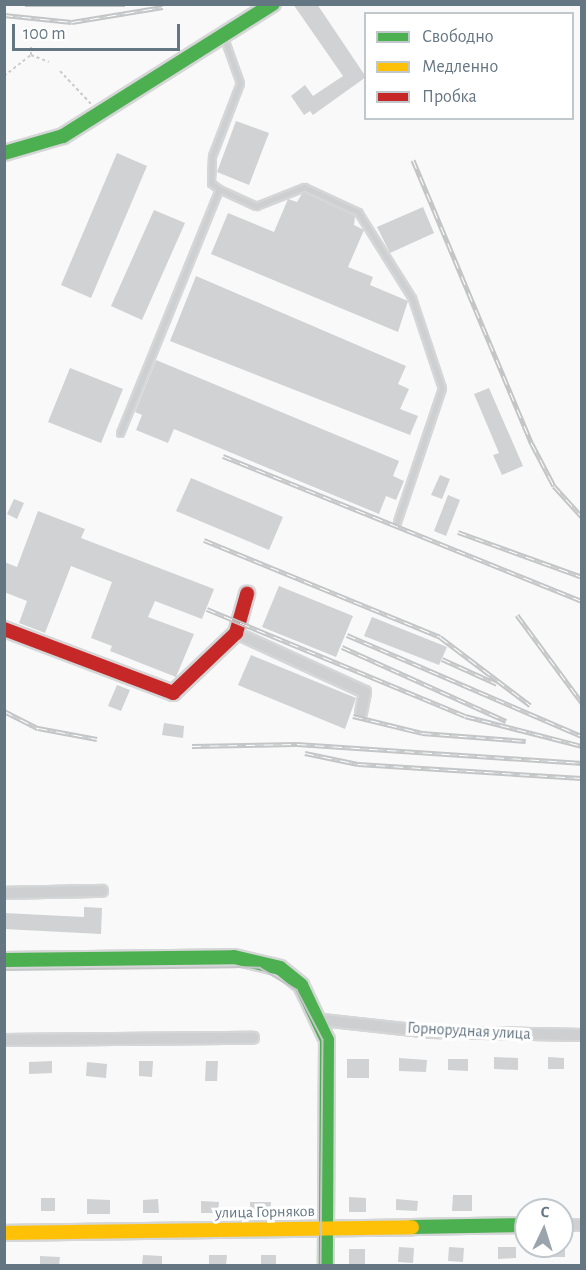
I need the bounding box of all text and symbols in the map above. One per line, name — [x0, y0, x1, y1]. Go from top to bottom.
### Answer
scale bar — [15, 12, 183, 50]
legend — [364, 12, 574, 120]
text: 100 m — [23, 25, 66, 43]
text: Свободно — [422, 28, 494, 46]
text: Медленно — [422, 58, 498, 76]
text: Пробка — [422, 88, 477, 106]
street label: Горнорудная улица — [407, 1018, 531, 1044]
north arrow — [514, 1198, 574, 1258]
street label: улица Горняков — [215, 1202, 315, 1222]
text: С — [540, 1204, 550, 1220]

